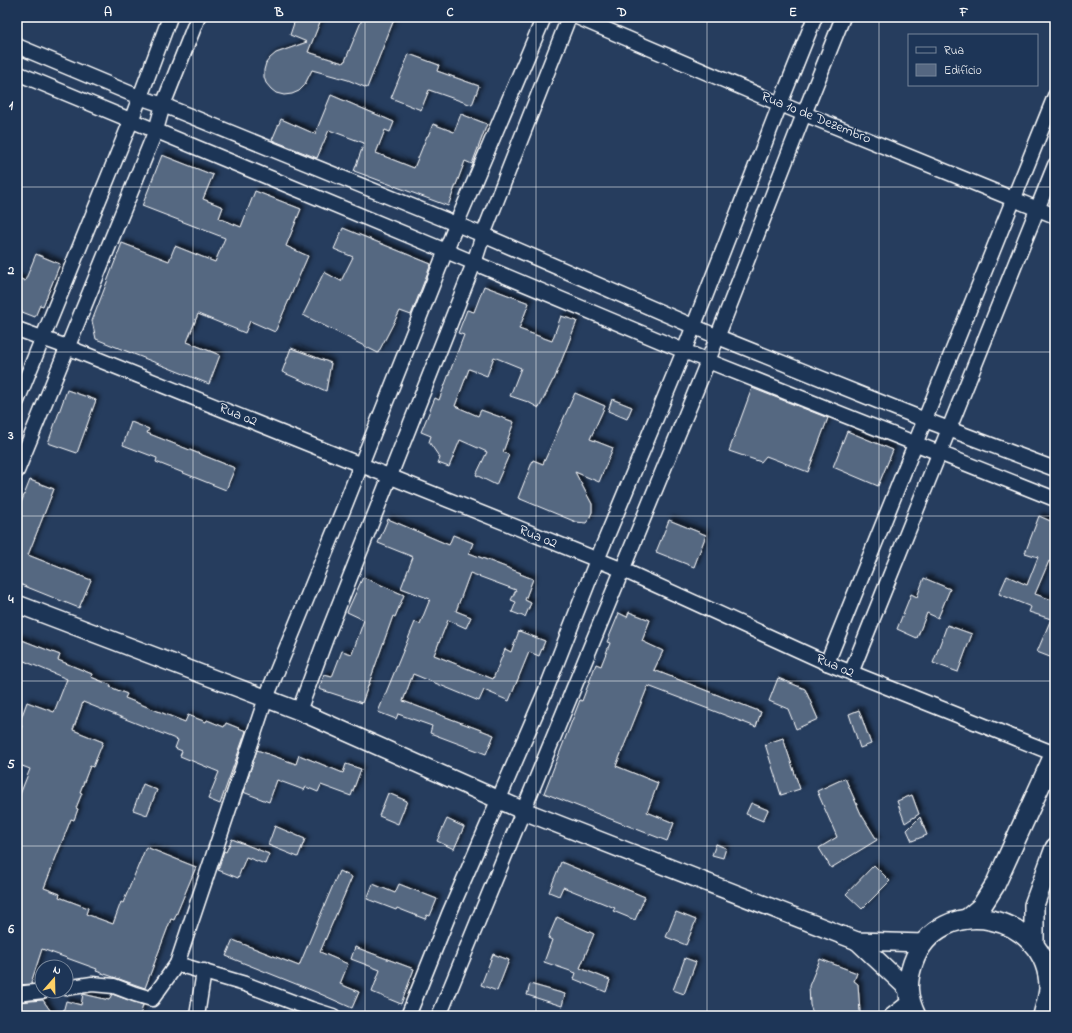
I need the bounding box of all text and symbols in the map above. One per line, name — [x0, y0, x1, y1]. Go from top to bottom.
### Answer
text: A — [104, 3, 112, 22]
text: B — [274, 3, 284, 22]
text: C — [446, 3, 454, 22]
text: D — [616, 3, 627, 22]
text: E — [789, 3, 797, 22]
text: F — [959, 3, 969, 22]
legend — [908, 34, 1038, 86]
text: Rua — [944, 42, 964, 60]
text: Edifício — [944, 62, 982, 80]
street label: Rua 10 de Dezembro — [758, 86, 874, 150]
text: 1 — [9, 96, 14, 115]
text: 2 — [7, 261, 15, 280]
street label: Rua 02 — [216, 398, 260, 432]
text: 3 — [7, 426, 14, 445]
street label: Rua 02 — [516, 520, 560, 554]
text: 4 — [7, 590, 14, 609]
street label: Rua 02 — [813, 649, 857, 683]
text: 5 — [7, 755, 15, 774]
text: 6 — [7, 920, 14, 939]
north arrow — [34, 959, 74, 999]
text: N — [51, 962, 63, 979]

